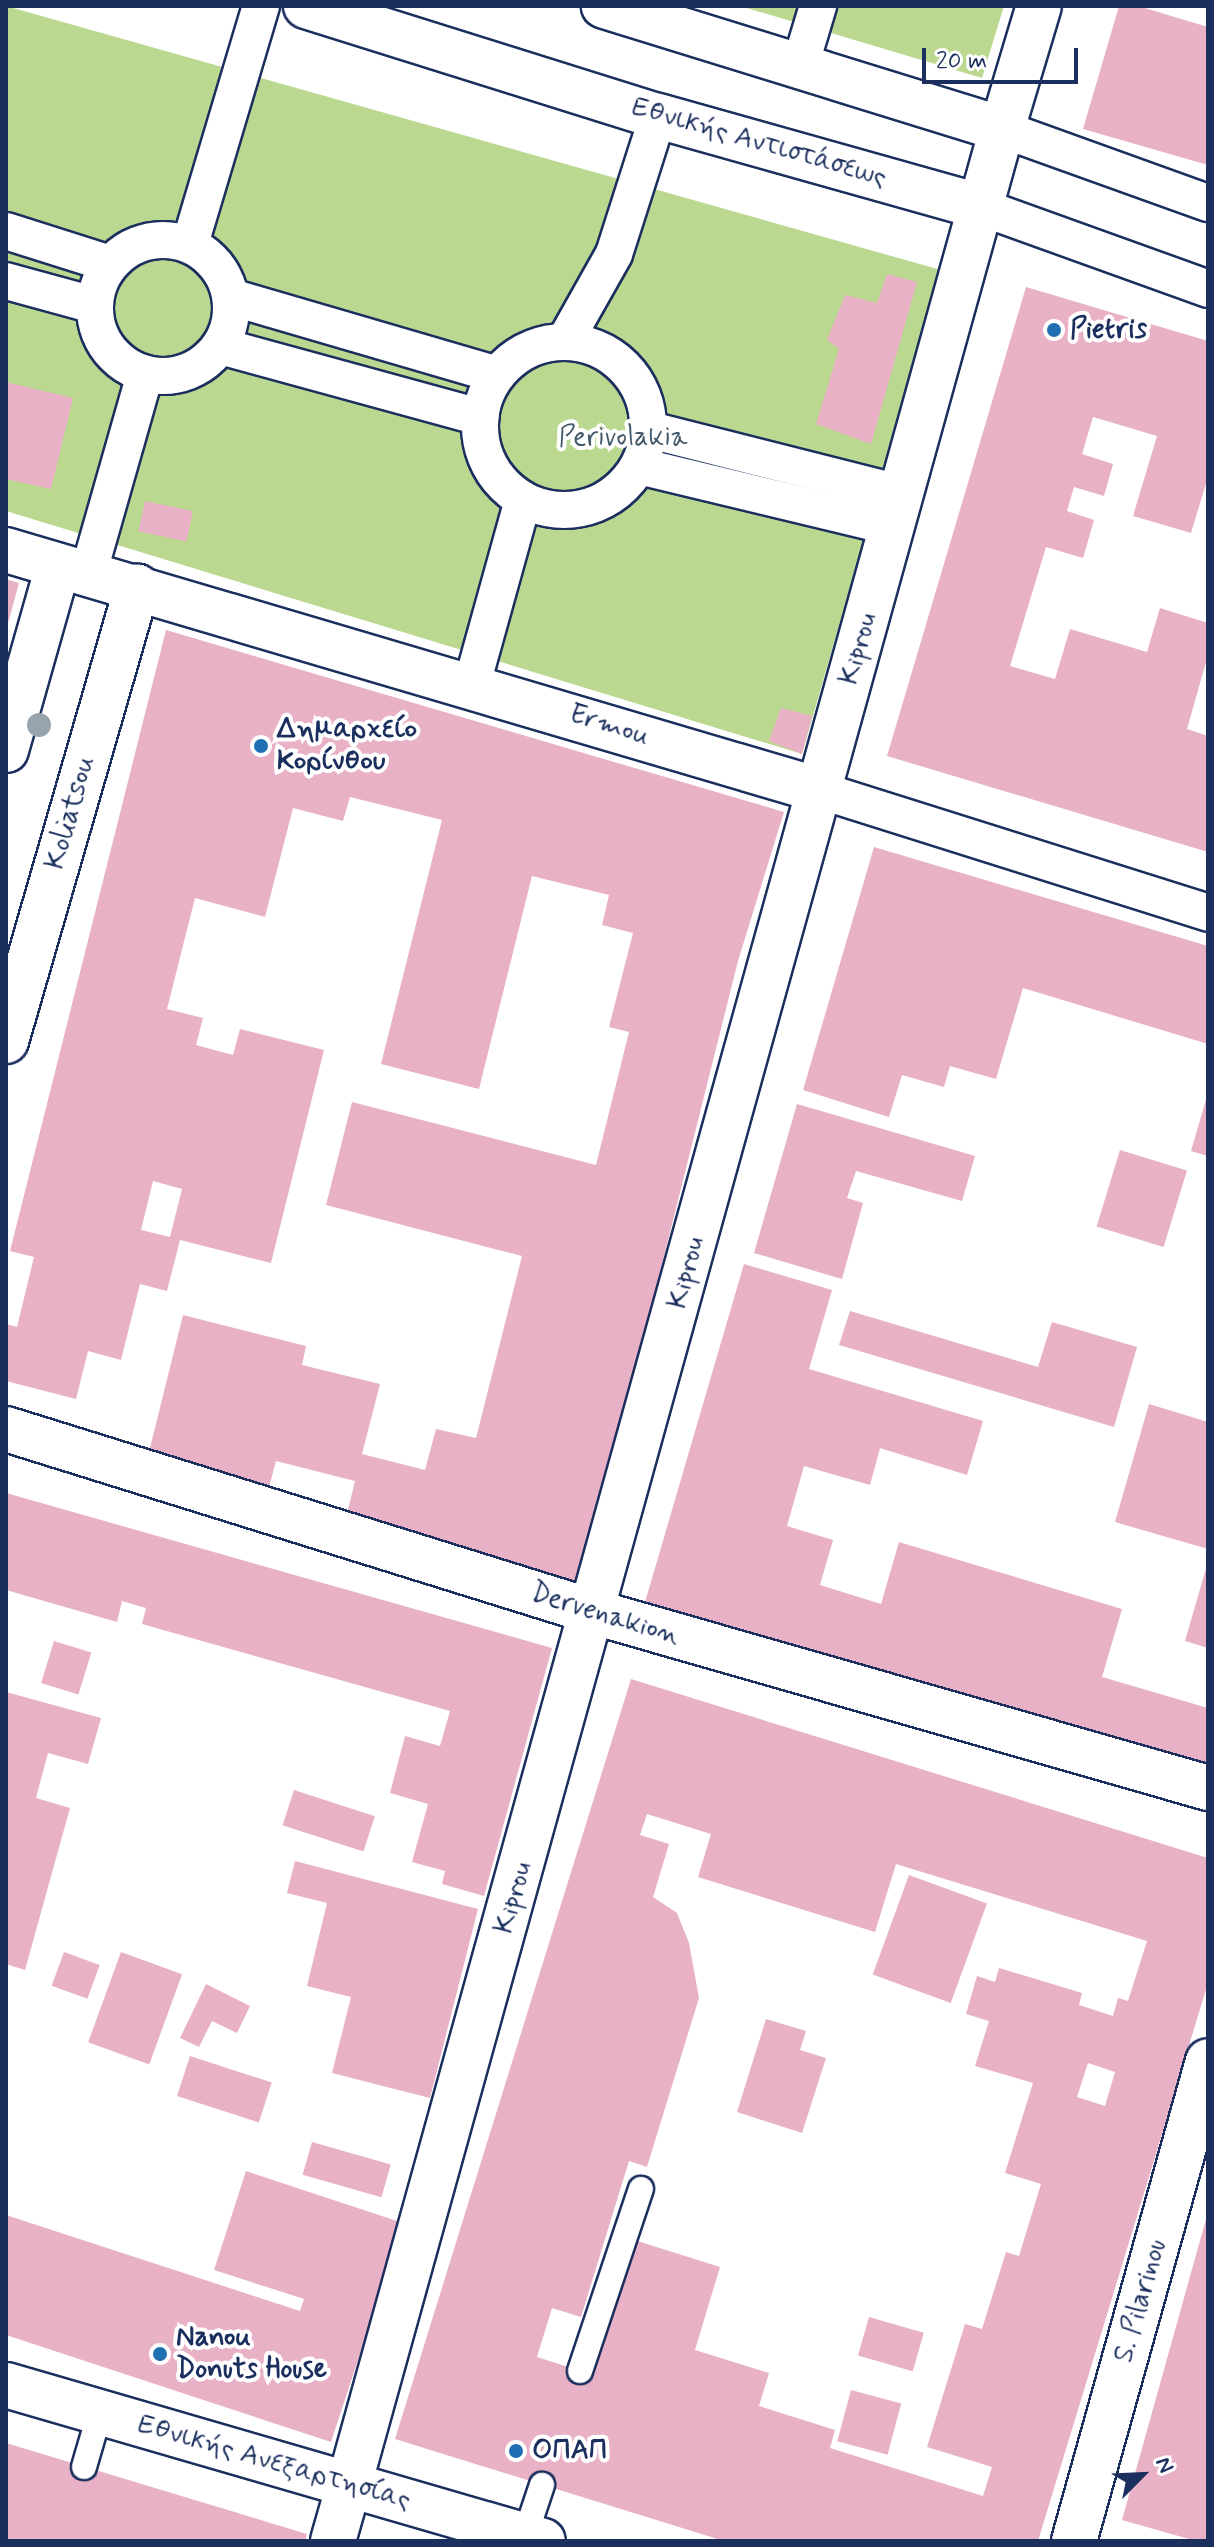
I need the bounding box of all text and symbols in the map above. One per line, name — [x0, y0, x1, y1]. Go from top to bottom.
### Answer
scale bar — [926, 32, 1082, 82]
text: 20 m — [936, 46, 987, 77]
street label: Εθνικής Αντιστάσεως — [628, 91, 890, 195]
place label: Pietris — [1070, 313, 1147, 347]
marker: Pietris — [1045, 321, 1063, 339]
park label: Perivolakia — [558, 421, 688, 455]
street label: Kiprou — [833, 609, 885, 689]
street label: Ermou — [565, 698, 653, 754]
place label: Δημαρχείο Κορίνθου — [277, 713, 417, 779]
marker: Δημαρχείο Κορίνθου — [252, 737, 270, 755]
street label: Koliatsou — [39, 752, 103, 874]
street label: Kiprou — [661, 1233, 713, 1313]
street label: Dervenakion — [526, 1576, 684, 1654]
street label: Kiprou — [488, 1858, 540, 1938]
street label: S. Pilarinou — [1107, 2235, 1175, 2367]
place label: Nanou Donuts House — [176, 2321, 331, 2387]
marker: Nanou Donuts House — [151, 2345, 169, 2363]
street label: Εθνικής Ανεξαρτησίας — [134, 2408, 414, 2518]
place label: ΟΠΑΠ — [532, 2434, 607, 2468]
north arrow — [1102, 2435, 1182, 2515]
marker: ΟΠΑΠ — [507, 2442, 525, 2460]
text: N — [1148, 2453, 1180, 2478]

